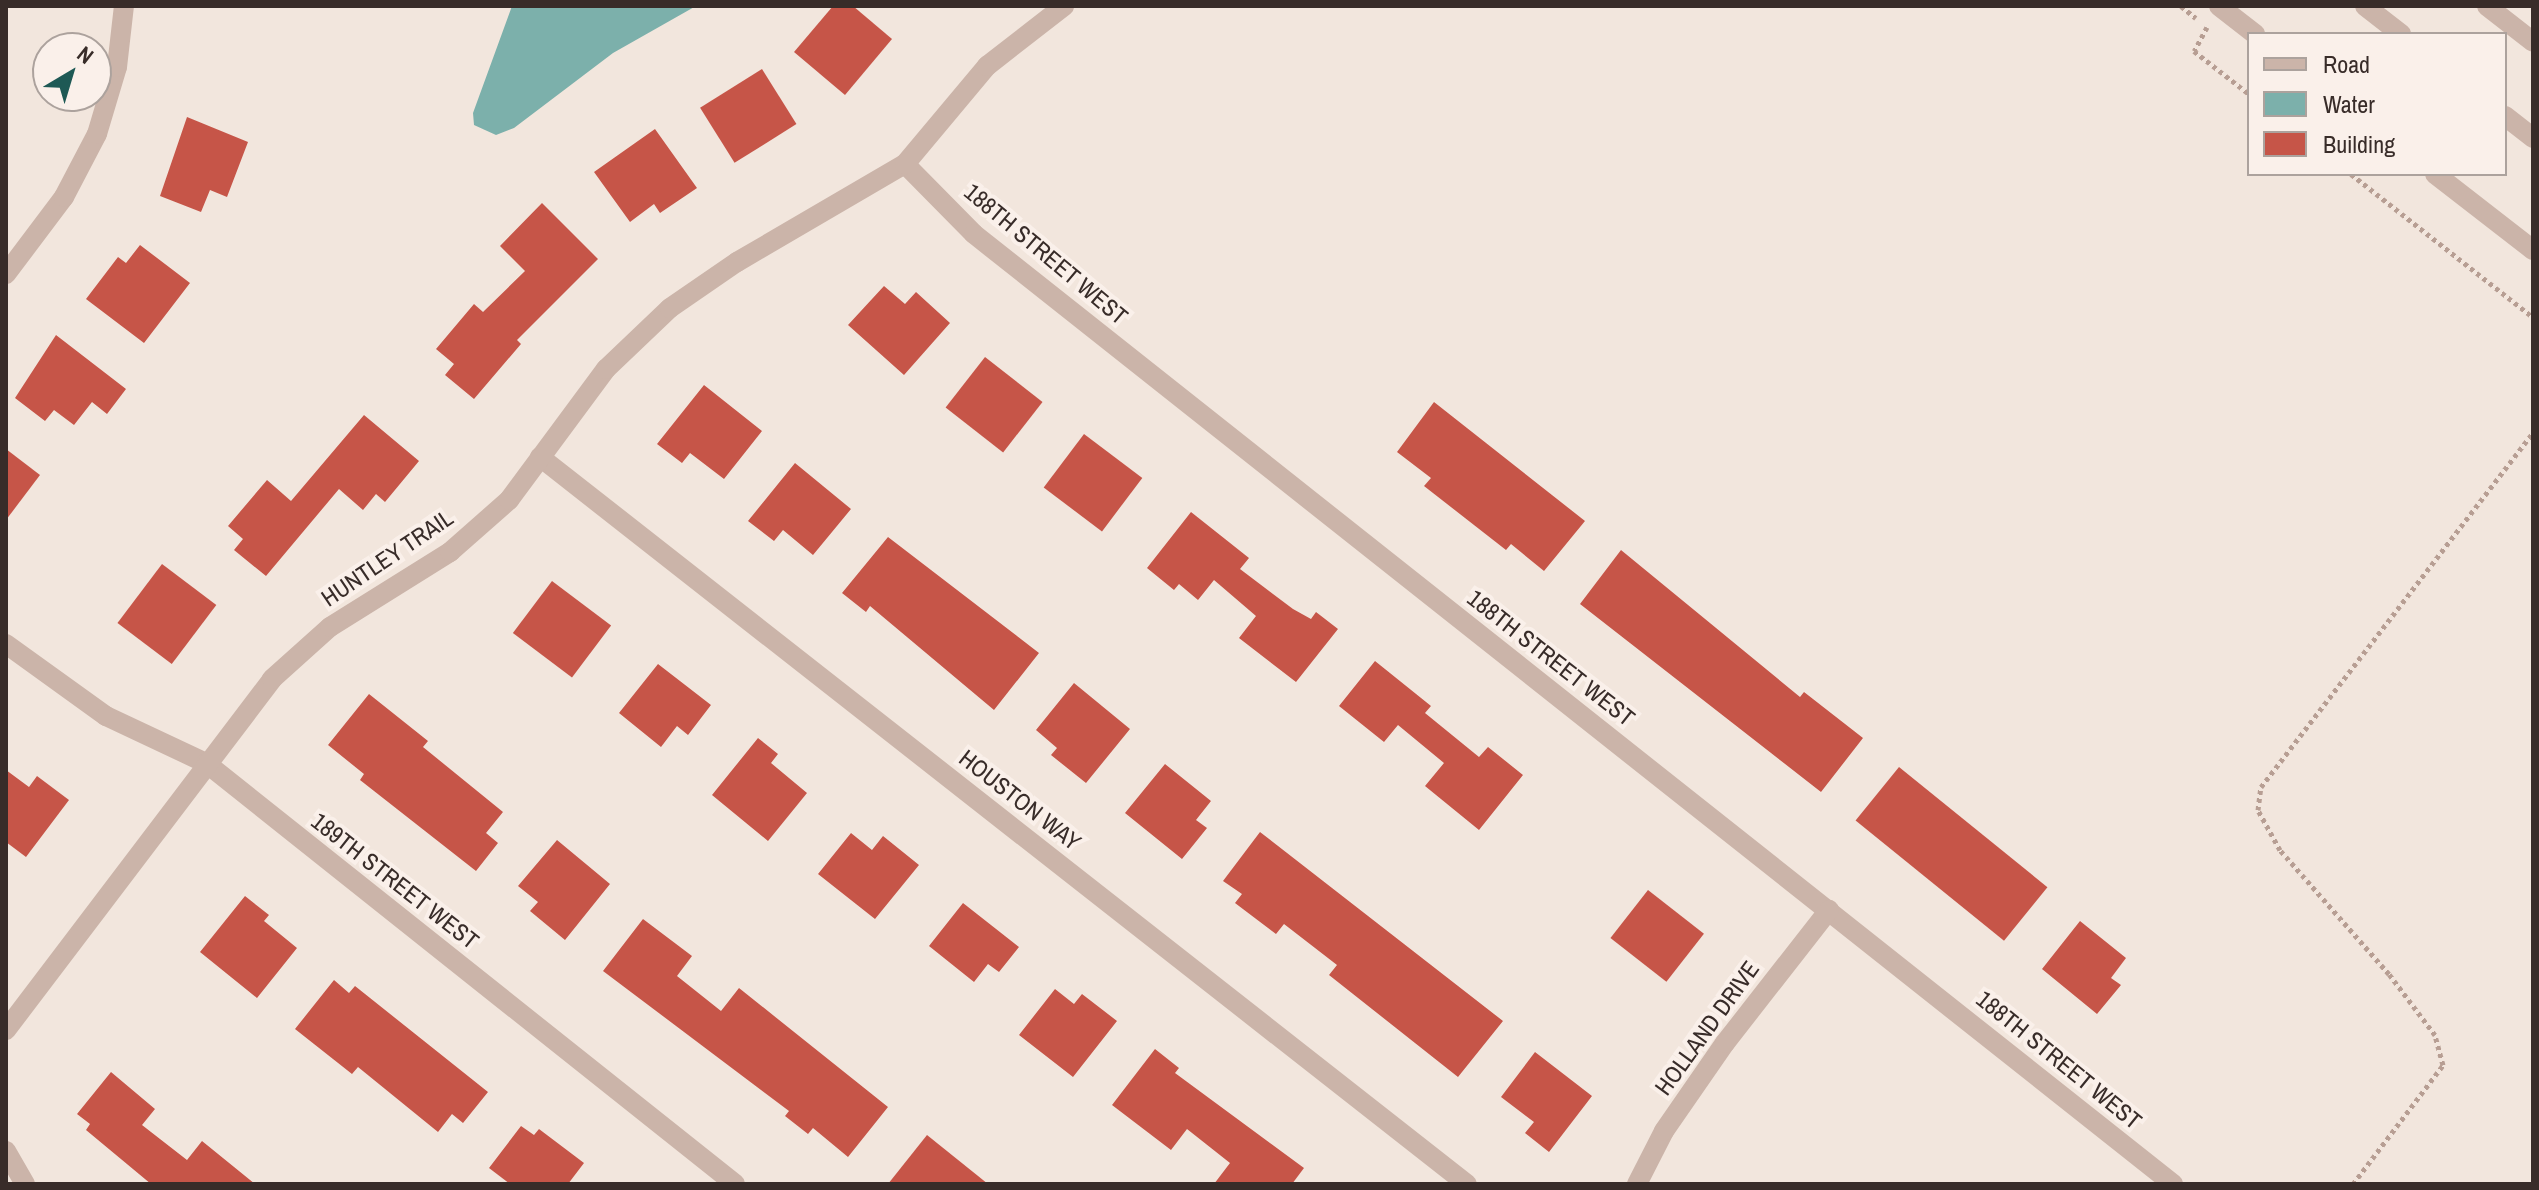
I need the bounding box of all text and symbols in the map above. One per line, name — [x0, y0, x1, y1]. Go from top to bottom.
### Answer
north arrow — [32, 32, 112, 112]
legend — [2247, 32, 2507, 176]
text: N — [71, 39, 100, 70]
text: Road — [2323, 48, 2370, 80]
text: Water — [2323, 88, 2375, 120]
text: Building — [2323, 128, 2395, 160]
street label: 188TH STREET WEST — [958, 177, 1134, 331]
street label: HUNTLEY TRAIL — [315, 503, 459, 613]
street label: 188TH STREET WEST — [1462, 584, 1640, 732]
street label: HOUSTON WAY — [954, 744, 1086, 856]
street label: 189TH STREET WEST — [306, 807, 484, 955]
street label: HOLLAND DRIVE — [1649, 955, 1765, 1101]
street label: 188TH STREET WEST — [1970, 984, 2148, 1136]

